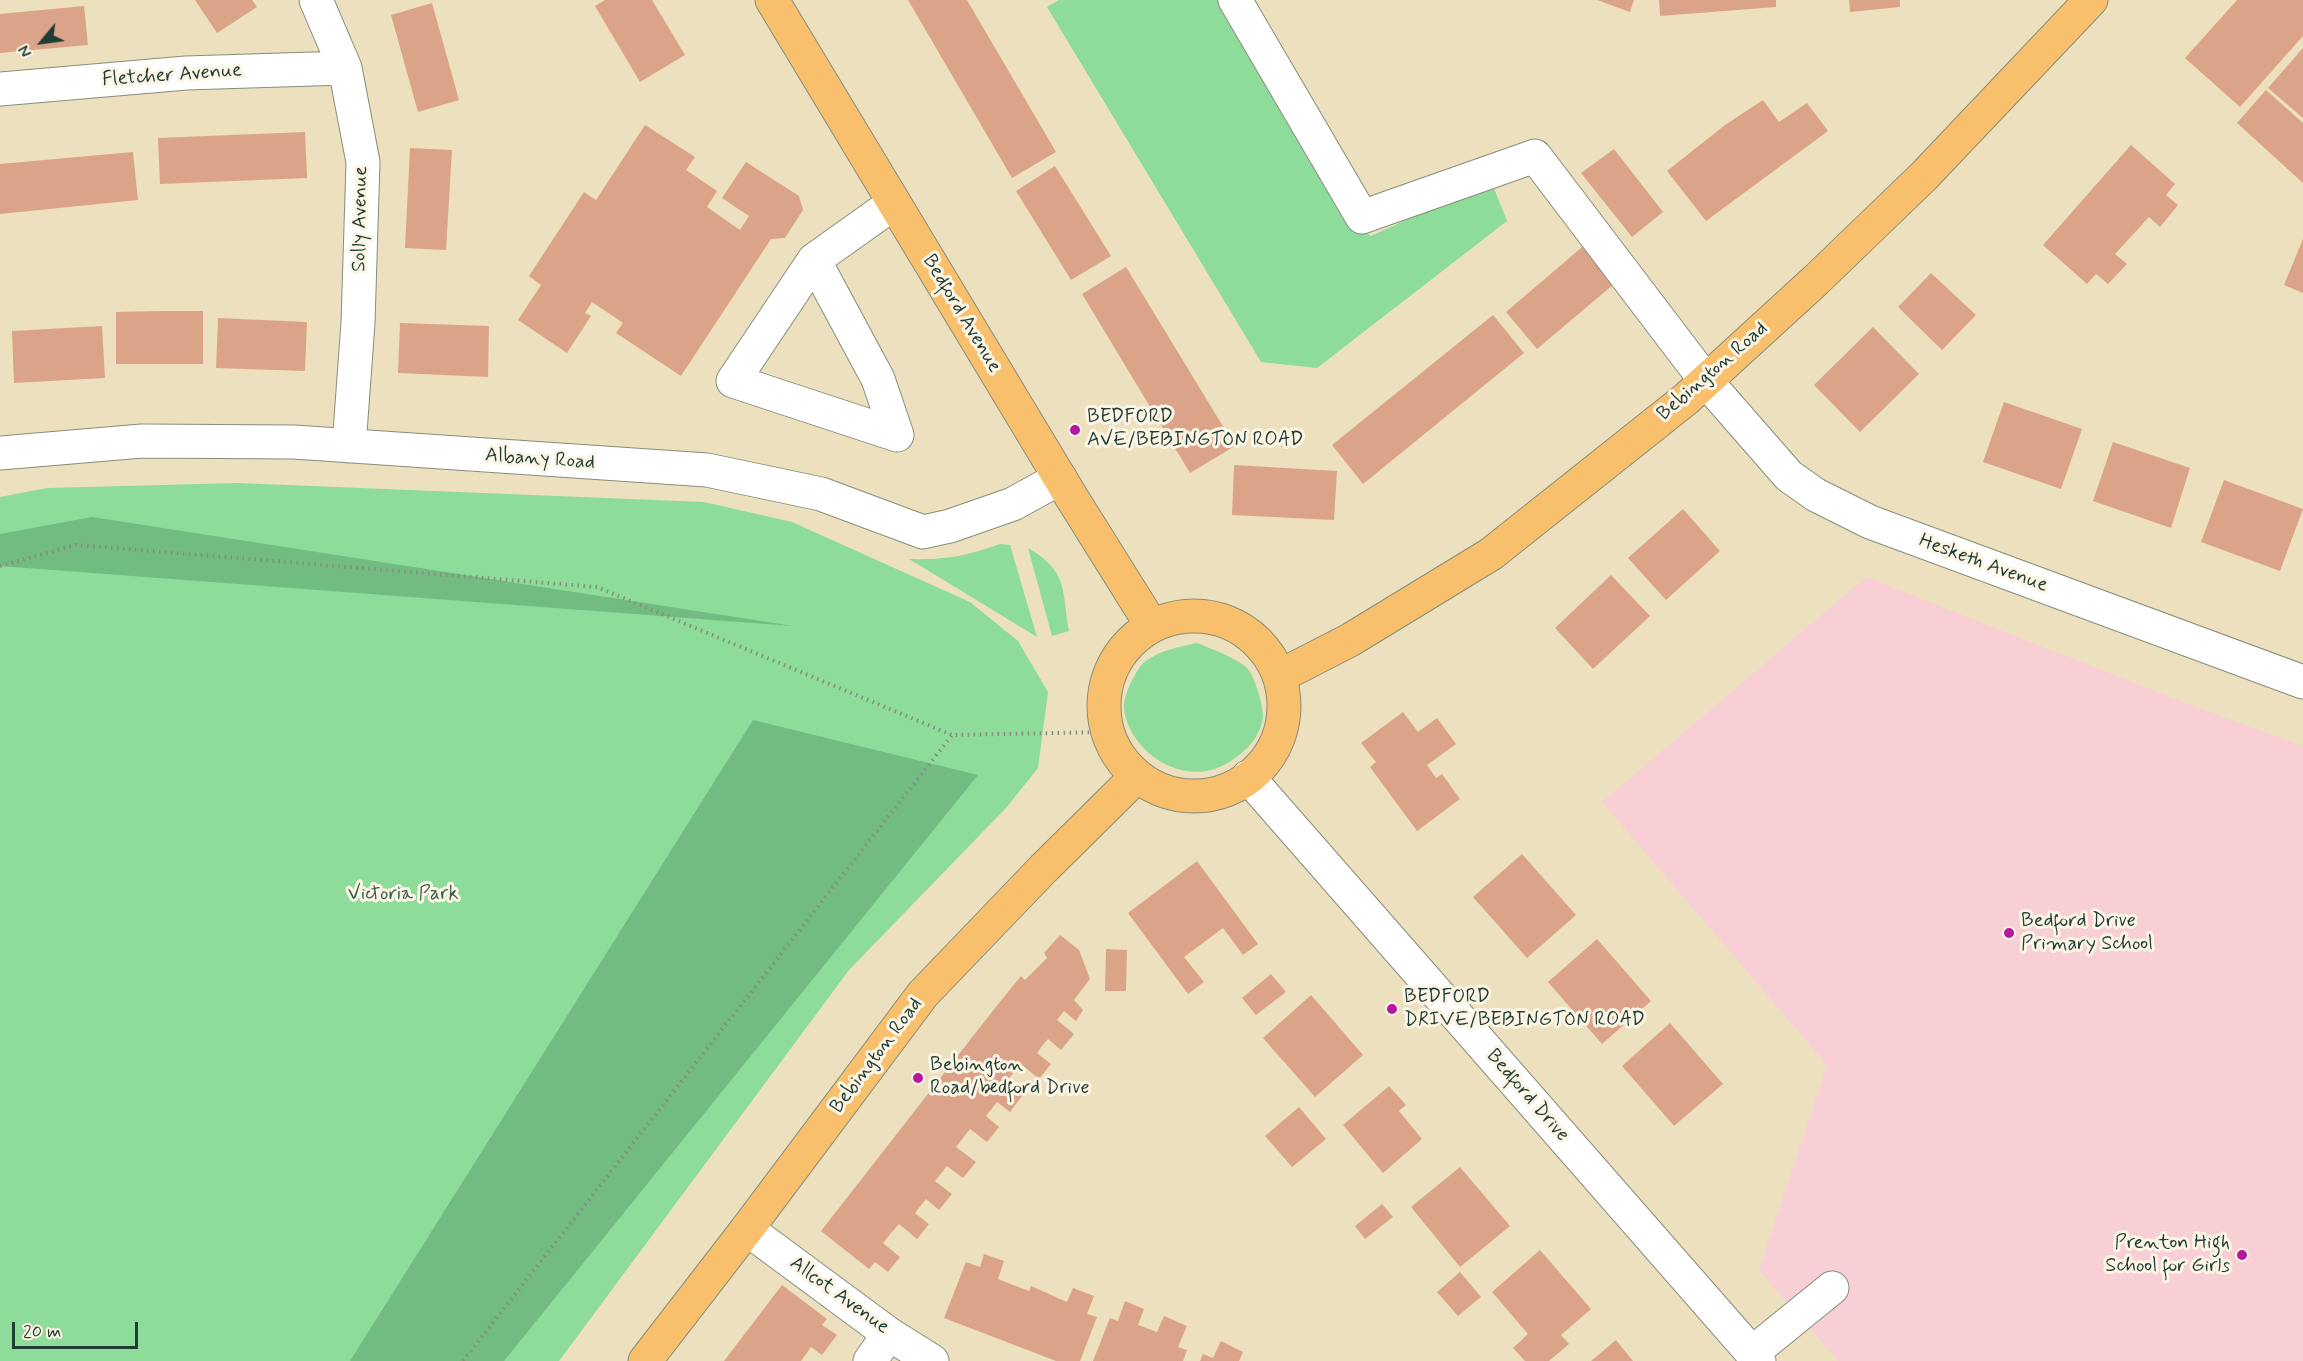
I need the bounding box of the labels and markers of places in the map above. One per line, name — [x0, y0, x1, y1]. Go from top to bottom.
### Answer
place label: BEDFORD AVE/BEBINGTON ROAD — [1087, 406, 1303, 453]
marker: BEDFORD AVE/BEBINGTON ROAD — [1068, 423, 1082, 437]
place label: Bedford Drive Primary School — [2021, 910, 2153, 957]
marker: Bedford Drive Primary School — [2002, 926, 2016, 940]
place label: BEDFORD DRIVE/BEBINGTON ROAD — [1404, 986, 1645, 1033]
marker: BEDFORD DRIVE/BEBINGTON ROAD — [1385, 1002, 1399, 1016]
place label: Bebington Road/bedford Drive — [930, 1054, 1090, 1101]
marker: Bebington Road/bedford Drive — [911, 1071, 925, 1085]
place label: Prenton High School for Girls — [2105, 1232, 2230, 1279]
marker: Prenton High School for Girls — [2235, 1248, 2249, 1262]

